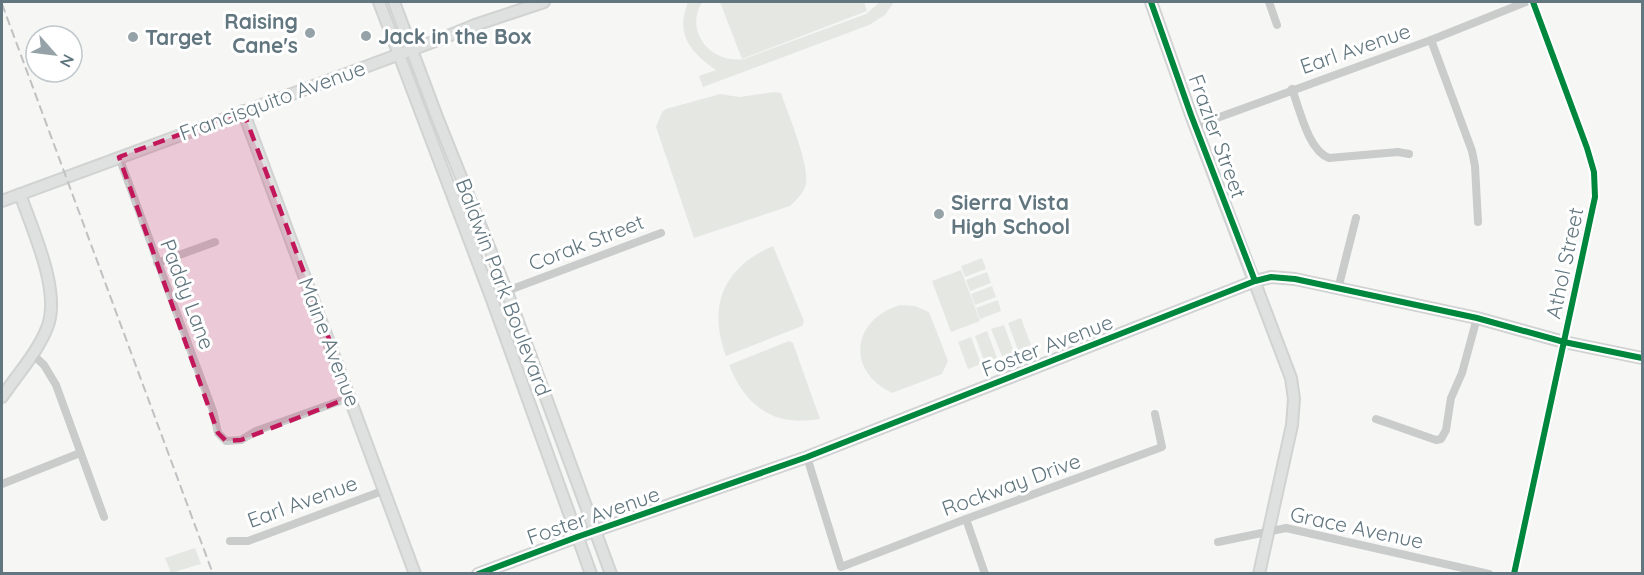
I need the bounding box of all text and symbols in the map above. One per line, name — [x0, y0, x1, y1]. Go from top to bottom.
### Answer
place label: Raising Cane's — [224, 8, 298, 58]
street label: Earl Avenue — [1296, 17, 1414, 79]
place label: Jack in the Box — [378, 23, 531, 49]
north arrow — [24, 24, 84, 84]
place label: Target — [145, 24, 212, 50]
marker: Raising Cane's — [303, 26, 317, 40]
marker: Jack in the Box — [359, 29, 373, 43]
marker: Target — [126, 30, 140, 44]
text: N — [56, 51, 79, 71]
street label: Francisquito Avenue — [175, 54, 369, 146]
street label: Frazier Street — [1184, 71, 1252, 201]
street label: Baldwin Park Boulevard — [450, 175, 558, 399]
place label: Sierra Vista High School — [951, 189, 1070, 239]
street label: Athol Street — [1540, 205, 1588, 321]
marker: Sierra Vista High School — [932, 207, 946, 221]
street label: Corak Street — [525, 208, 647, 276]
street label: Paddy Lane — [155, 235, 221, 353]
street label: Maine Avenue — [293, 274, 367, 410]
street label: Foster Avenue — [978, 308, 1116, 382]
street label: Rockway Drive — [938, 447, 1084, 521]
street label: Earl Avenue — [243, 469, 361, 533]
street label: Foster Avenue — [523, 480, 663, 550]
street label: Grace Avenue — [1288, 500, 1426, 554]

